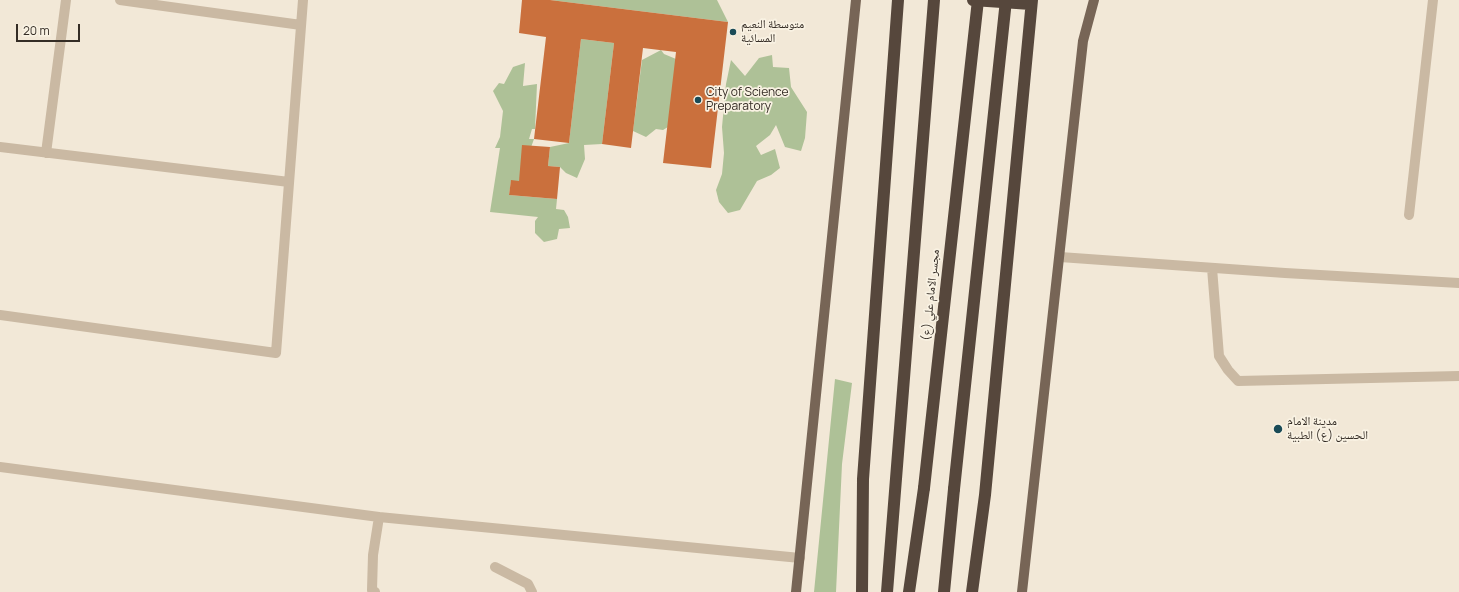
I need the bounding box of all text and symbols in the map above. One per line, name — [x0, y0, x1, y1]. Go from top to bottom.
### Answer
scale bar — [18, 16, 82, 42]
place label: متوسطة النعيم المسائية — [741, 18, 804, 46]
text: 20 m — [23, 22, 50, 39]
marker: متوسطة النعيم المسائية — [728, 27, 738, 37]
place label: City of Science Preparatory — [706, 86, 789, 114]
marker: City of Science Preparatory — [693, 95, 703, 105]
street label: مجسر الامام علي (ع) — [919, 249, 943, 341]
place label: مدينة الامام الحسين (ع) الطبية — [1287, 415, 1368, 443]
marker: مدينة الامام الحسين (ع) الطبية — [1272, 423, 1284, 435]

